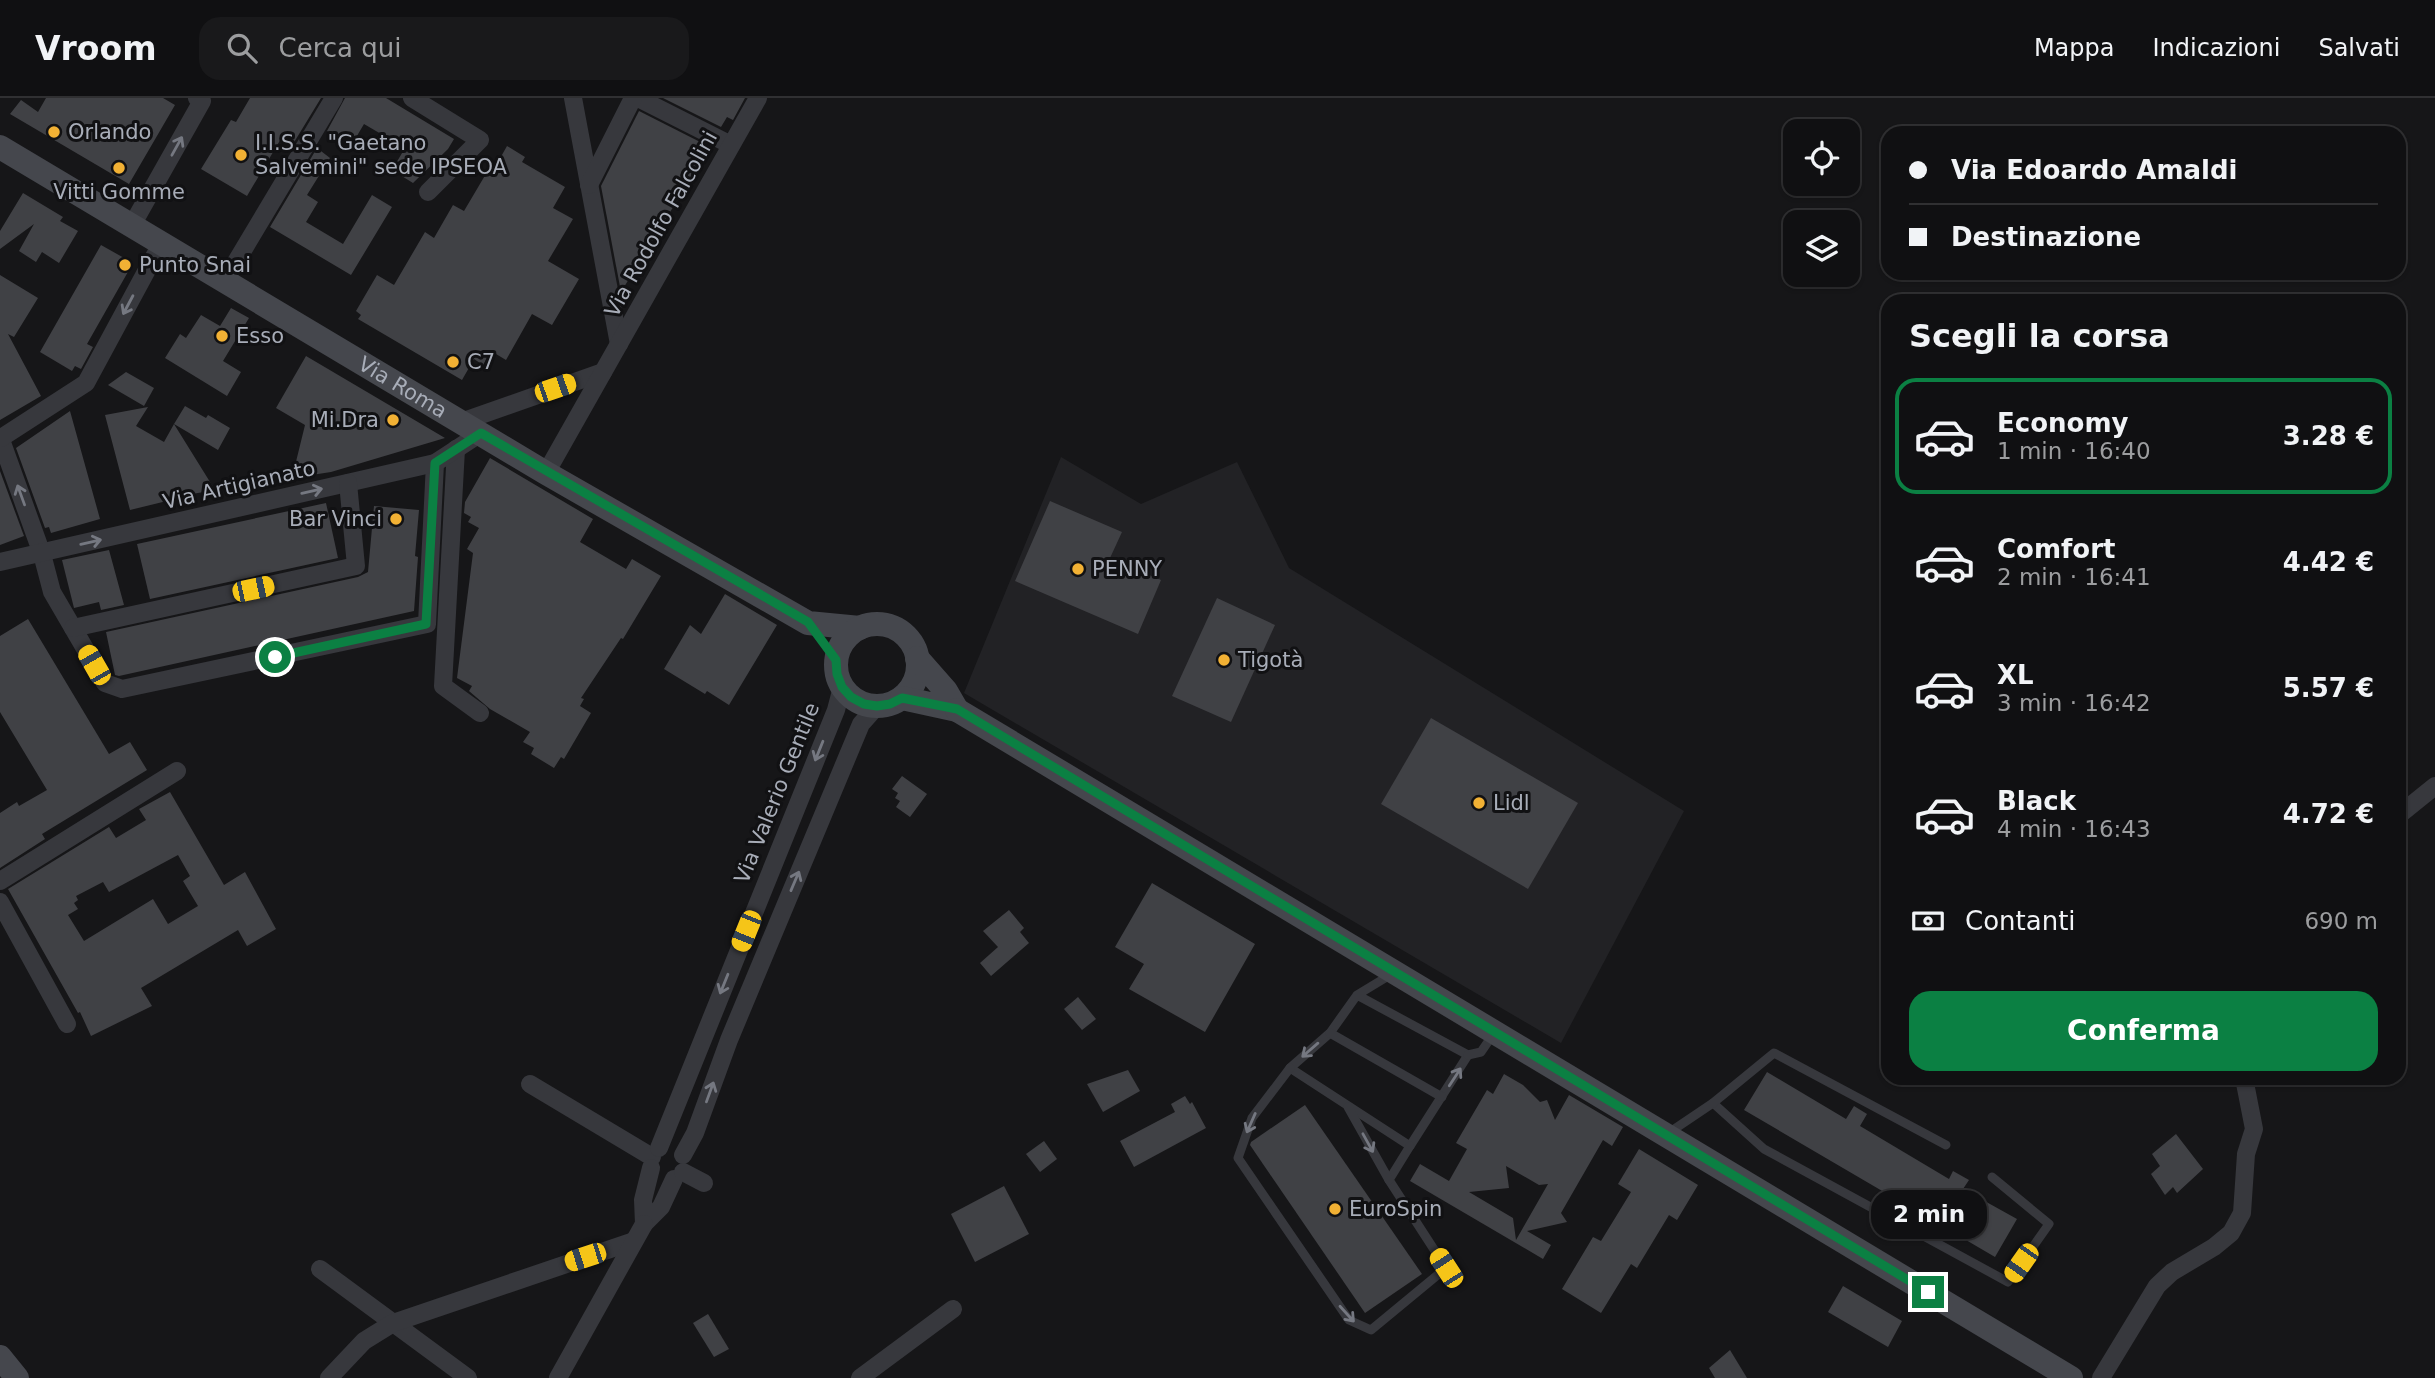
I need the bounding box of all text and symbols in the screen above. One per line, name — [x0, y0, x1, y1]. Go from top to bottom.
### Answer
search box — [199, 17, 689, 80]
text: Vroom — [35, 29, 157, 68]
icon: search — [223, 29, 261, 67]
text: Cerca qui — [279, 33, 402, 63]
text: Mappa — [2034, 34, 2114, 62]
text: Indicazioni — [2152, 34, 2280, 62]
text: Salvati — [2318, 34, 2400, 62]
map controls — [1783, 119, 1860, 287]
button: locate — [1783, 119, 1860, 196]
place label: Orlando — [68, 120, 151, 144]
marker: Orlando — [46, 124, 62, 140]
street label: Via Rodolfo Falcolini — [600, 127, 722, 321]
place label: I.I.S.S. "Gaetano Salvemini" sede IPSEOA — [255, 131, 508, 179]
one-way arrow — [170, 136, 184, 156]
marker: I.I.S.S. "Gaetano Salvemini" sede IPSEOA — [233, 147, 249, 163]
text: Via Edoardo Amaldi — [1951, 155, 2238, 185]
marker: Vitti Gomme — [111, 160, 127, 176]
place label: Vitti Gomme — [53, 180, 185, 204]
button: layers — [1783, 210, 1860, 287]
text: Destinazione — [1951, 222, 2141, 252]
place label: Punto Snai — [139, 253, 251, 277]
marker: Punto Snai — [117, 257, 133, 273]
one-way arrow — [121, 294, 135, 314]
text: Scegli la corsa — [1909, 317, 2170, 355]
place label: Esso — [236, 324, 284, 348]
marker: Esso — [214, 328, 230, 344]
place label: C7 — [467, 350, 495, 374]
street label: Via Roma — [354, 352, 451, 423]
marker: C7 — [445, 354, 461, 370]
car — [532, 371, 579, 405]
icon: car — [1913, 405, 1976, 468]
place label: Mi.Dra — [311, 408, 379, 432]
text: Economy — [1997, 408, 2128, 438]
marker: Mi.Dra — [385, 412, 401, 428]
text: 3.28 € — [2283, 421, 2374, 451]
text: 1 min · 16:40 — [1997, 438, 2151, 464]
street label: Via Artigianato — [160, 456, 318, 514]
one-way arrow — [300, 484, 323, 498]
one-way arrow — [14, 485, 26, 507]
place label: Bar Vinci — [289, 507, 382, 531]
marker: Bar Vinci — [388, 511, 404, 527]
icon: car — [1913, 531, 1976, 594]
text: Comfort — [1997, 534, 2115, 564]
one-way arrow — [79, 535, 102, 549]
text: 4.42 € — [2283, 547, 2374, 577]
place label: PENNY — [1092, 557, 1162, 581]
marker: PENNY — [1070, 561, 1086, 577]
text: 2 min · 16:41 — [1997, 564, 2151, 590]
car — [231, 574, 276, 604]
route start — [259, 641, 291, 673]
car — [75, 642, 114, 688]
place label: Tigotà — [1237, 648, 1303, 672]
marker: Tigotà — [1216, 652, 1232, 668]
icon: car — [1913, 657, 1976, 720]
text: XL — [1997, 660, 2034, 690]
text: 5.57 € — [2283, 673, 2374, 703]
text: 3 min · 16:42 — [1997, 690, 2151, 716]
street label: Via Valerio Gentile — [730, 699, 824, 887]
one-way arrow — [812, 740, 825, 761]
icon: car — [1913, 783, 1976, 846]
text: Black — [1997, 786, 2076, 816]
place label: Lidl — [1493, 791, 1530, 815]
marker: Lidl — [1471, 795, 1487, 811]
text: 4.72 € — [2283, 799, 2374, 829]
text: 4 min · 16:43 — [1997, 816, 2151, 842]
one-way arrow — [790, 871, 803, 893]
icon: cash — [1909, 902, 1947, 940]
text: Contanti — [1965, 906, 2076, 936]
car — [729, 908, 764, 954]
text: 690 m — [2304, 908, 2378, 934]
one-way arrow — [717, 973, 730, 995]
button: Conferma — [1909, 991, 2378, 1071]
one-way arrow — [1301, 1042, 1319, 1058]
one-way arrow — [1447, 1068, 1462, 1087]
one-way arrow — [704, 1082, 717, 1104]
one-way arrow — [1244, 1112, 1257, 1133]
one-way arrow — [1361, 1132, 1375, 1152]
callout: 2 min — [1870, 1190, 1986, 1240]
place label: EuroSpin — [1349, 1197, 1442, 1221]
marker: EuroSpin — [1327, 1201, 1343, 1217]
text: 2 min — [1893, 1201, 1965, 1227]
car — [2001, 1240, 2042, 1286]
car — [562, 1241, 609, 1273]
car — [1426, 1245, 1467, 1291]
route end — [1912, 1276, 1944, 1308]
one-way arrow — [1338, 1304, 1355, 1322]

